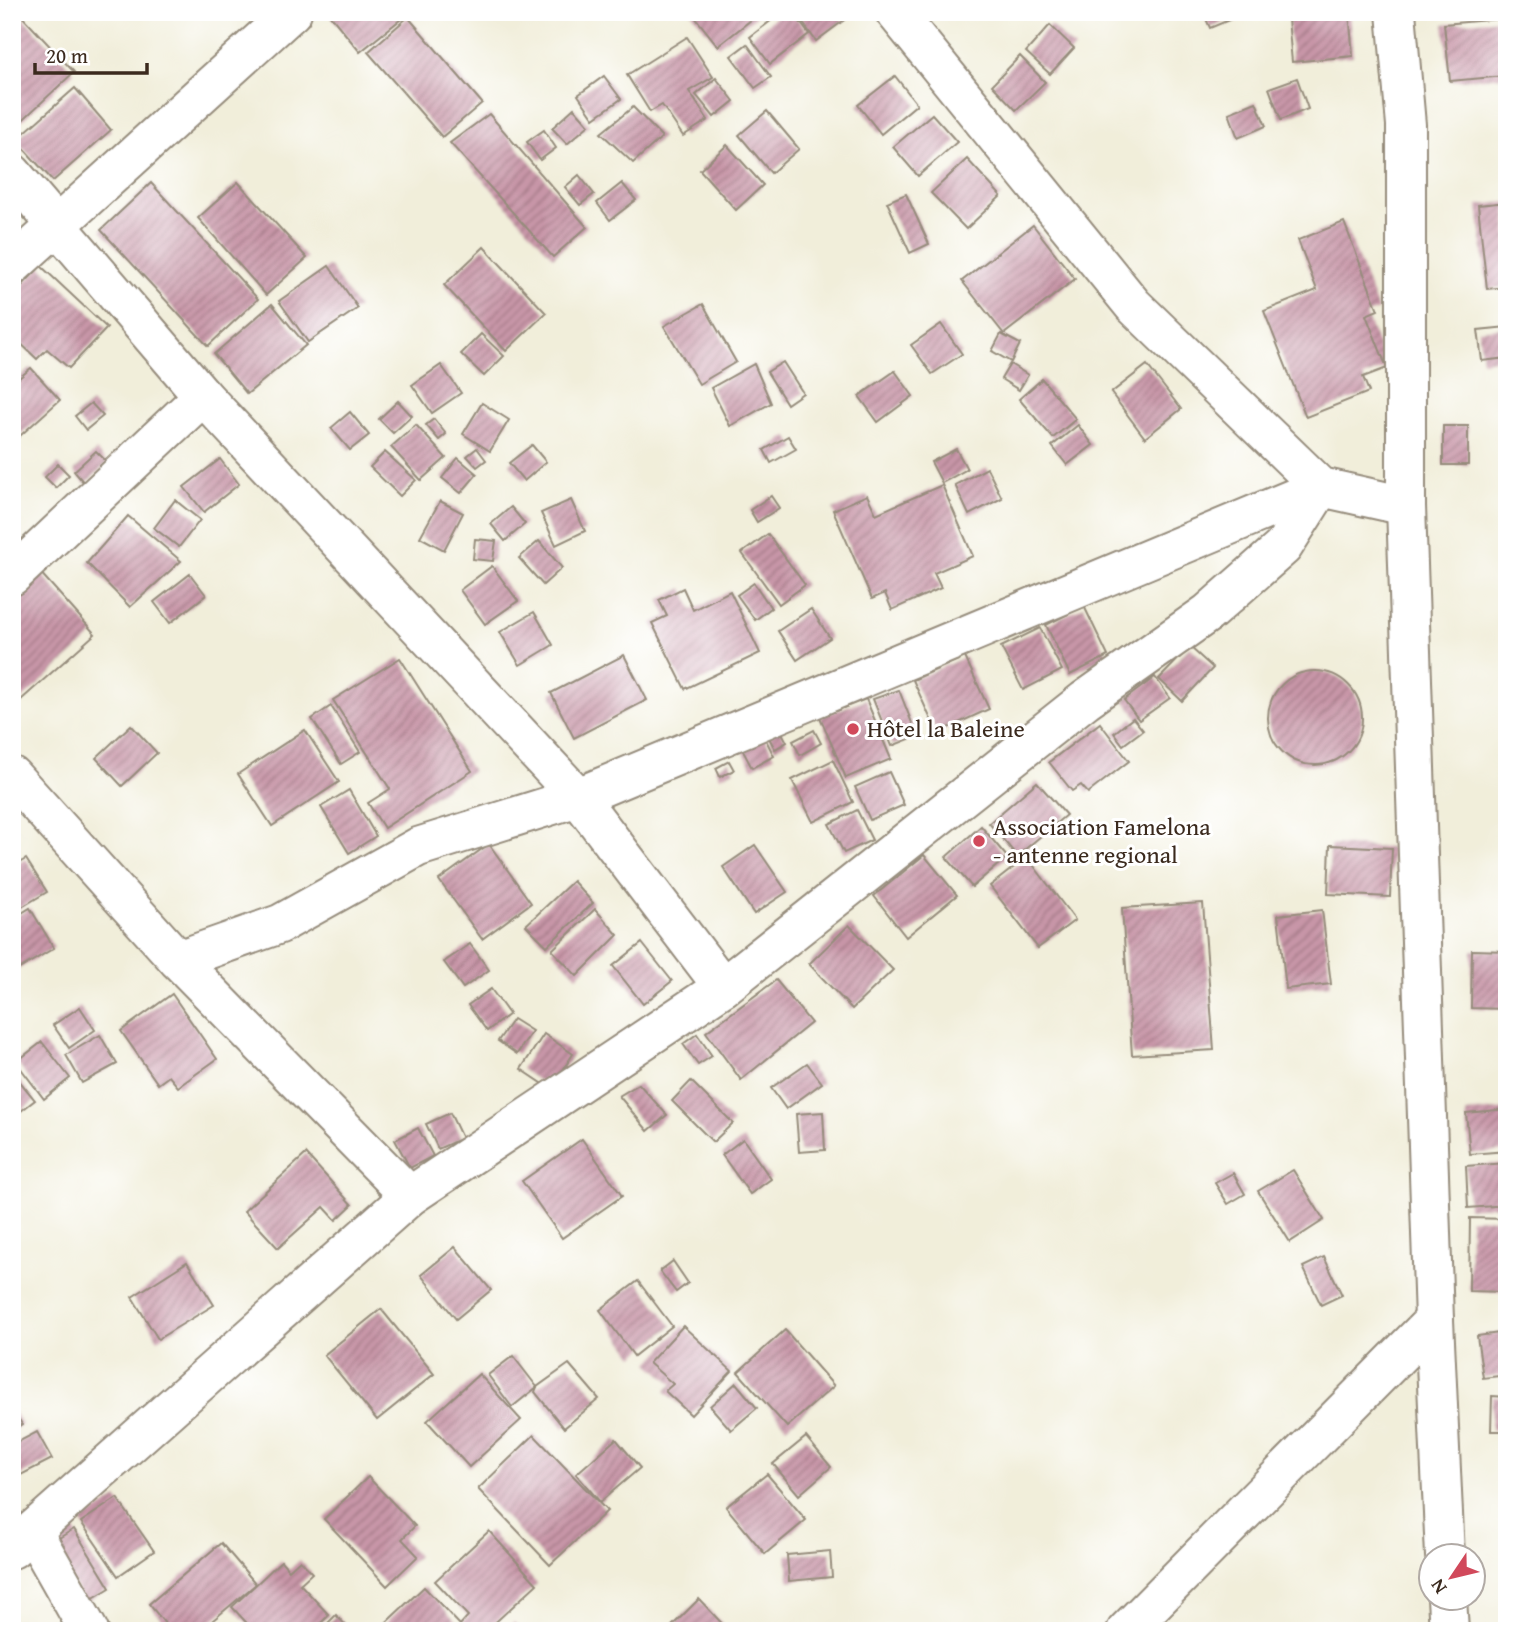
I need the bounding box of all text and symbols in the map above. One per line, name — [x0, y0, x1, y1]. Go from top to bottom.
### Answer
scale bar — [35, 32, 147, 76]
text: 20 m — [46, 40, 88, 71]
place label: Hôtel la Baleine — [867, 711, 1025, 746]
marker: Hôtel la Baleine — [845, 721, 861, 737]
place label: Association Famelona - antenne regional — [993, 809, 1211, 872]
marker: Association Famelona - antenne regional — [971, 833, 987, 849]
north arrow — [1418, 1542, 1488, 1612]
text: N — [1423, 1573, 1453, 1600]

